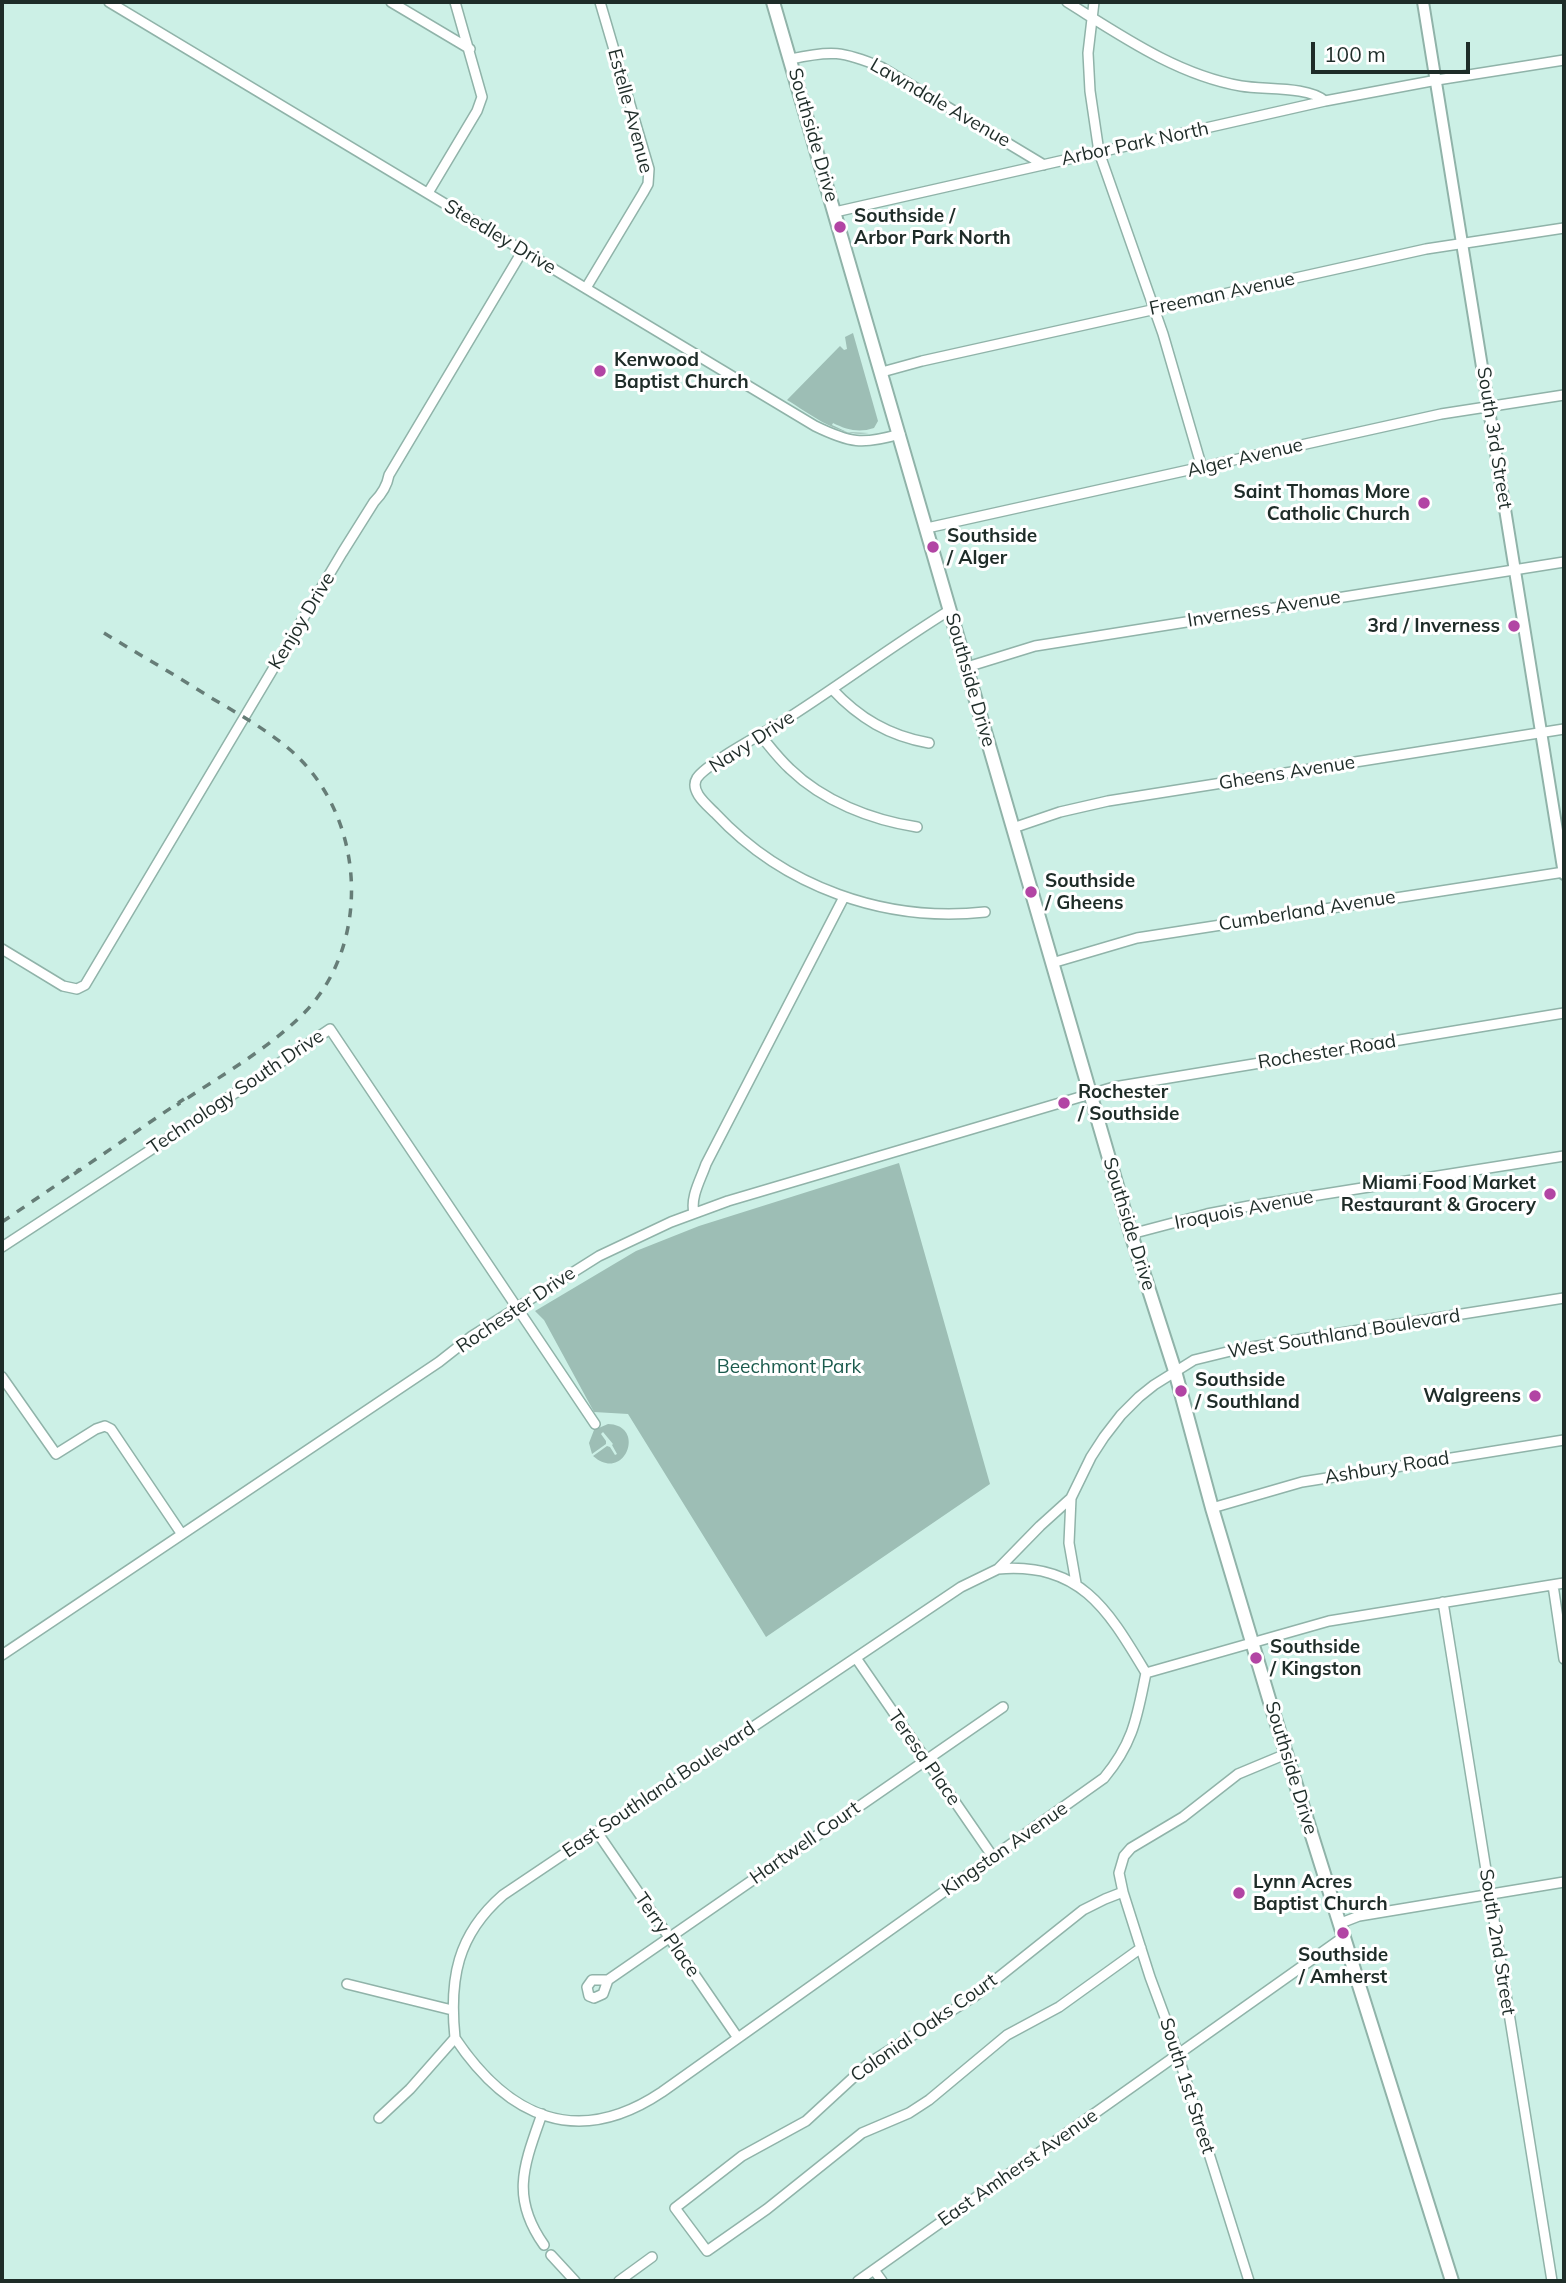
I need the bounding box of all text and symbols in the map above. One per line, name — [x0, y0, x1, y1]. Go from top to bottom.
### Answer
scale bar — [1314, 28, 1473, 72]
text: 100 m — [1324, 41, 1386, 67]
street label: Estelle Avenue — [602, 46, 658, 176]
street label: Lawndale Avenue — [866, 54, 1014, 152]
street label: Southside Drive — [783, 66, 843, 204]
street label: Arbor Park North — [1059, 117, 1211, 171]
street label: Steedley Drive — [440, 195, 560, 279]
place label: Southside / Arbor Park North — [854, 205, 1011, 249]
marker: Southside / Arbor Park North — [832, 219, 848, 235]
street label: Freeman Avenue — [1147, 267, 1297, 321]
place label: Kenwood Baptist Church — [614, 349, 749, 393]
marker: Kenwood Baptist Church — [592, 363, 608, 379]
street label: South 3rd Street — [1472, 365, 1516, 511]
street label: Alger Avenue — [1185, 434, 1305, 482]
place label: Saint Thomas More Catholic Church — [1234, 481, 1410, 525]
marker: Saint Thomas More Catholic Church — [1416, 495, 1432, 511]
place label: Southside / Alger — [947, 525, 1037, 569]
marker: Southside / Alger — [925, 539, 941, 555]
street label: Kenjoy Drive — [264, 568, 340, 674]
street label: Inverness Avenue — [1186, 586, 1342, 632]
street label: Southside Drive — [940, 611, 1000, 749]
place label: 3rd / Inverness — [1367, 615, 1500, 637]
marker: 3rd / Inverness — [1506, 618, 1522, 634]
street label: Navy Drive — [705, 706, 799, 778]
street label: Gheens Avenue — [1217, 751, 1357, 795]
place label: Southside / Gheens — [1045, 870, 1135, 914]
marker: Southside / Gheens — [1023, 884, 1039, 900]
street label: Cumberland Avenue — [1217, 886, 1397, 936]
street label: Technology South Drive — [144, 1025, 328, 1159]
street label: Rochester Road — [1256, 1030, 1398, 1074]
place label: Rochester / Southside — [1078, 1081, 1179, 1125]
marker: Rochester / Southside — [1056, 1095, 1072, 1111]
street label: Southside Drive — [1098, 1155, 1160, 1293]
place label: Miami Food Market Restaurant & Grocery — [1341, 1172, 1536, 1216]
street label: Iroquois Avenue — [1173, 1185, 1315, 1235]
marker: Miami Food Market Restaurant & Grocery — [1542, 1186, 1558, 1202]
street label: Rochester Drive — [452, 1262, 580, 1358]
street label: West Southland Boulevard — [1226, 1304, 1462, 1364]
park label: Beechmont Park — [717, 1356, 861, 1378]
place label: Southside / Southland — [1195, 1369, 1300, 1413]
marker: Southside / Southland — [1173, 1383, 1189, 1399]
place label: Walgreens — [1423, 1385, 1521, 1407]
marker: Walgreens — [1527, 1388, 1543, 1404]
street label: Ashbury Road — [1323, 1447, 1451, 1489]
place label: Southside / Kingston — [1270, 1636, 1361, 1680]
marker: Southside / Kingston — [1248, 1650, 1264, 1666]
street label: Southside Drive — [1260, 1699, 1322, 1837]
street label: Teresa Place — [883, 1706, 965, 1810]
street label: East Southland Boulevard — [558, 1717, 760, 1863]
street label: Hartwell Court — [746, 1797, 864, 1889]
street label: Kingston Avenue — [938, 1797, 1072, 1901]
street label: South 2nd Street — [1474, 1867, 1520, 2017]
place label: Lynn Acres Baptist Church — [1253, 1871, 1388, 1915]
marker: Lynn Acres Baptist Church — [1231, 1885, 1247, 1901]
street label: Terry Place — [630, 1888, 704, 1982]
marker: Southside / Amherst — [1335, 1925, 1351, 1941]
place label: Southside / Amherst — [1298, 1944, 1388, 1988]
street label: Colonial Oaks Court — [846, 1969, 1002, 2087]
street label: South 1st Street — [1154, 2015, 1220, 2157]
street label: East Amherst Avenue — [934, 2104, 1102, 2232]

